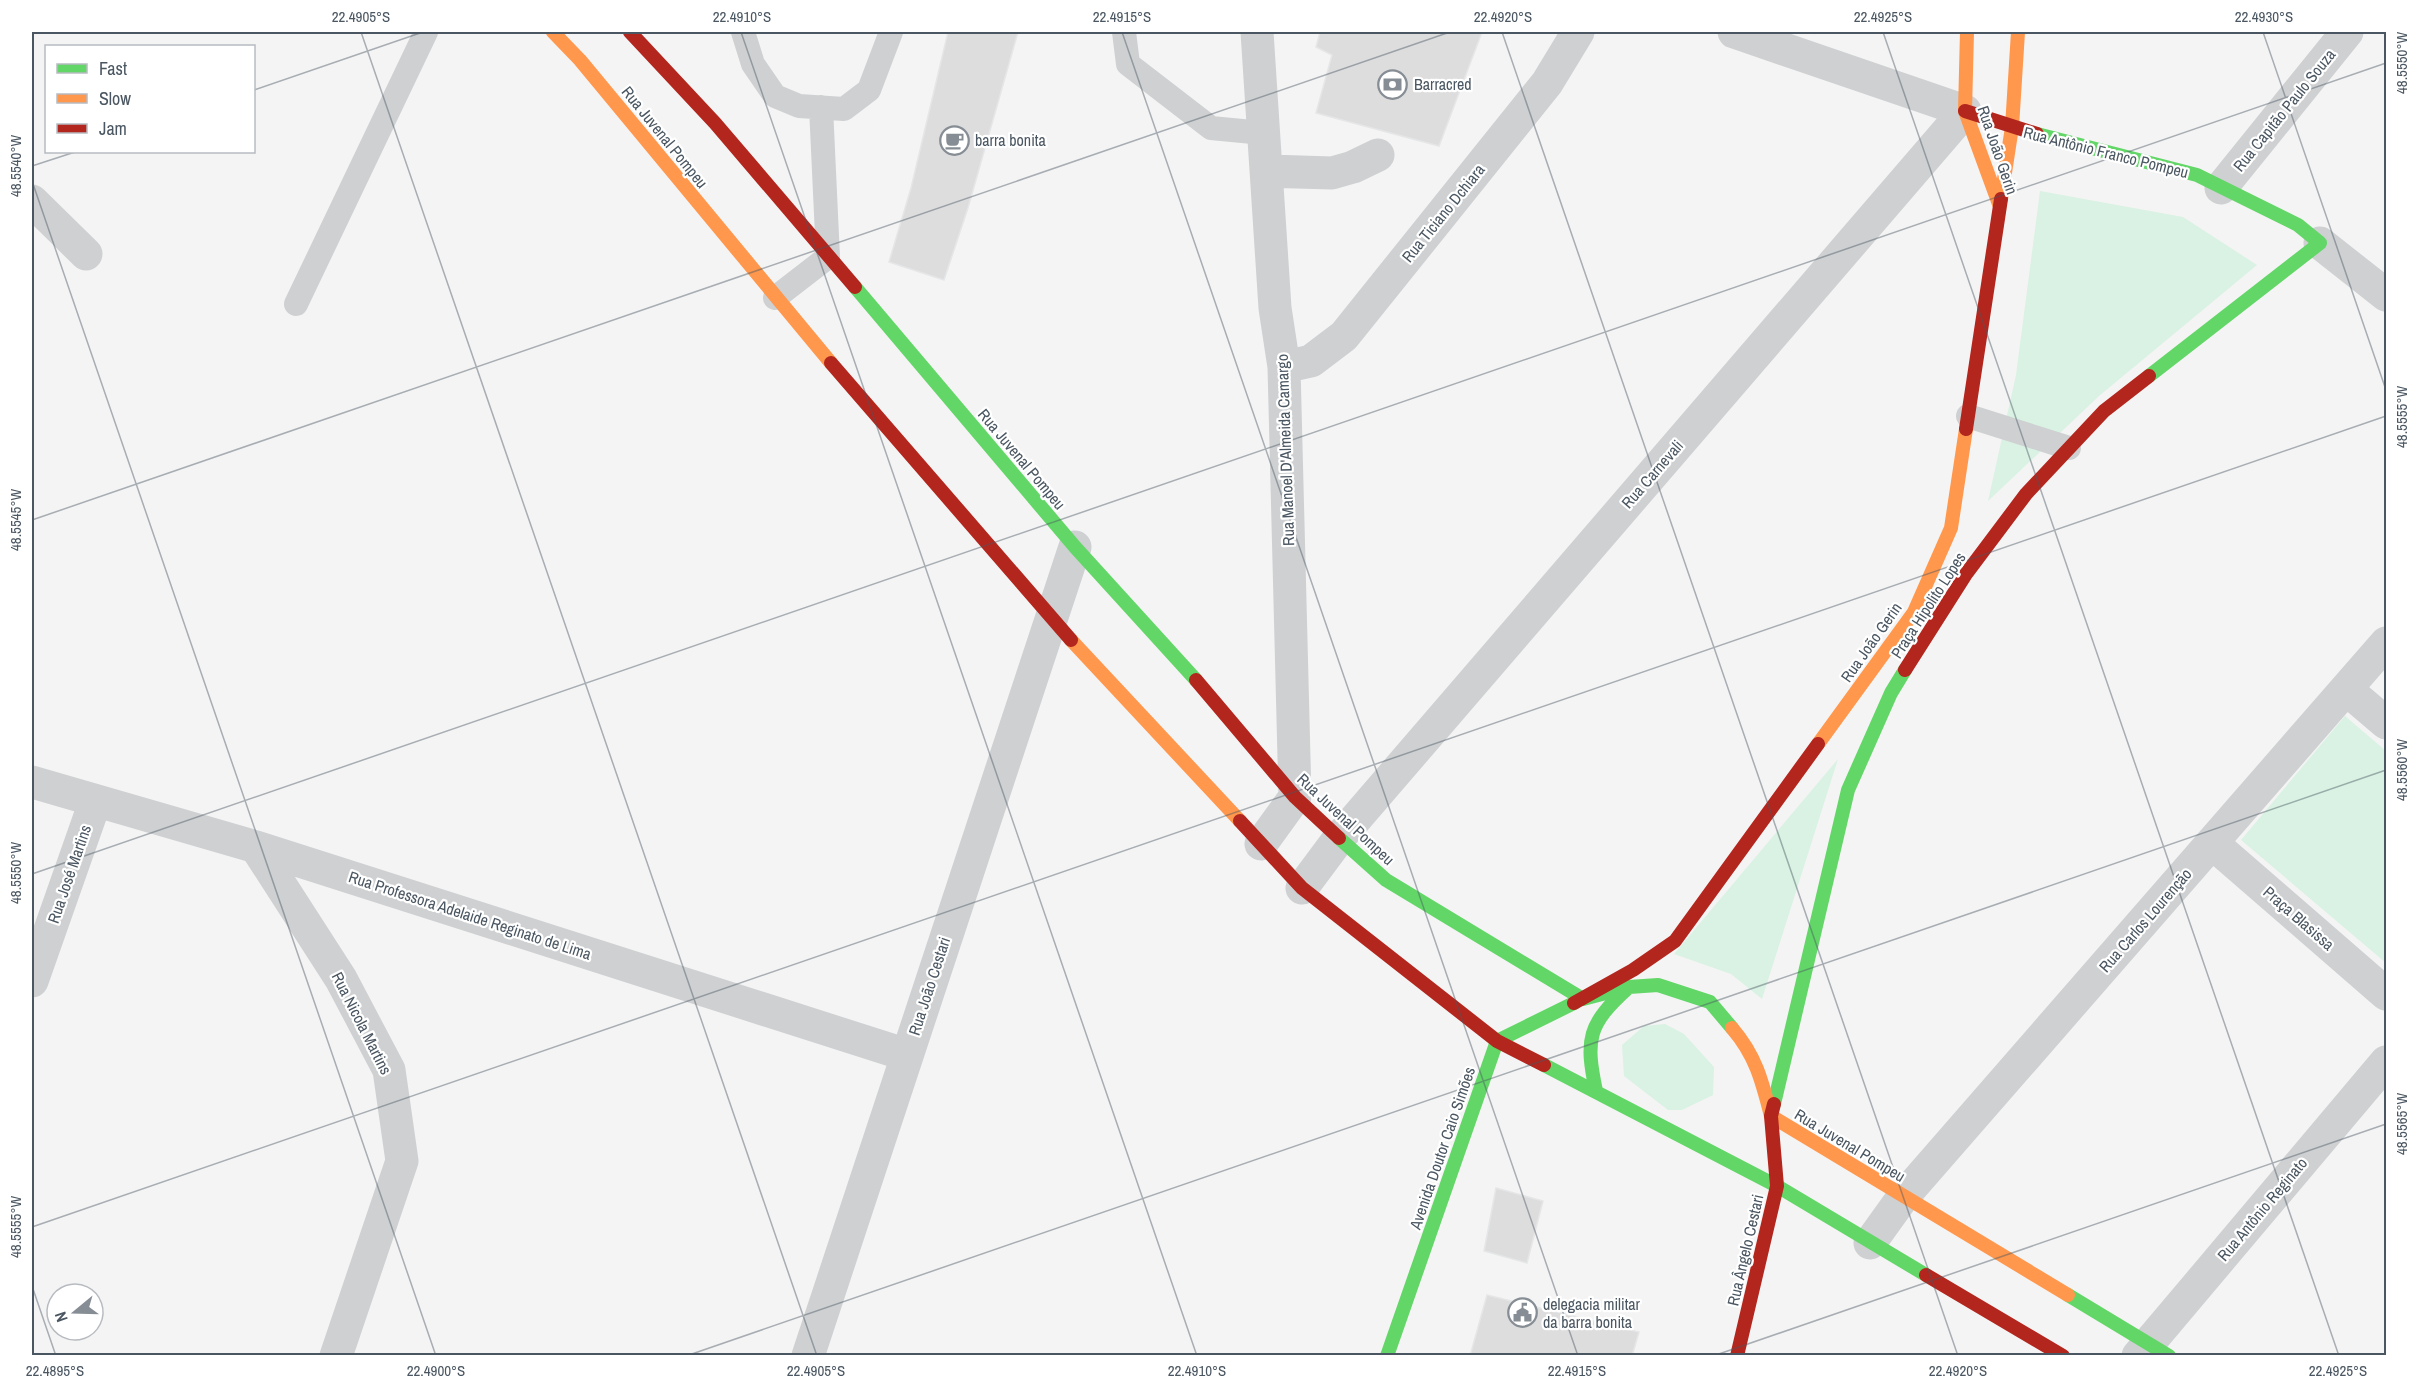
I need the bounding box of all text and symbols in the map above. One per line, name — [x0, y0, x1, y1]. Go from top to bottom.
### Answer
text: 22.4905°S — [332, 6, 390, 27]
text: 22.4910°S — [713, 6, 771, 27]
text: 22.4915°S — [1093, 6, 1151, 27]
text: 22.4920°S — [1474, 6, 1532, 27]
text: 22.4925°S — [1854, 6, 1912, 27]
text: 22.4930°S — [2235, 6, 2293, 27]
text: 48.5550°W — [2391, 32, 2412, 94]
street label: Rua Capitão Paulo Souza — [2228, 44, 2341, 176]
legend — [45, 45, 255, 153]
text: Fast — [99, 56, 127, 81]
bank icon: Barracred — [1377, 68, 1409, 100]
place label: Barracred — [1414, 73, 1472, 95]
street label: Rua Juvenal Pompeu — [617, 81, 713, 193]
text: Slow — [99, 86, 131, 111]
street label: Rua João Gerin — [1973, 103, 2023, 197]
text: Jam — [99, 116, 127, 141]
street label: Rua Antônio Franco Pompeu — [2021, 121, 2191, 183]
cafe icon: barra bonita — [938, 124, 970, 156]
place label: barra bonita — [975, 129, 1046, 151]
text: 48.5540°W — [5, 135, 26, 197]
street label: Rua Ticiano Dchiara — [1397, 159, 1490, 267]
street label: Rua Manoel D'Almeida Camargo — [1271, 354, 1299, 546]
text: 48.5555°W — [2391, 386, 2412, 448]
street label: Rua Juvenal Pompeu — [973, 404, 1071, 514]
street label: Rua Carnevali — [1616, 435, 1688, 513]
text: 48.5545°W — [5, 489, 26, 551]
street label: Praça Hipolito Lopes — [1885, 548, 1971, 662]
street label: Rua João Gerin — [1835, 598, 1907, 686]
text: 48.5560°W — [2391, 739, 2412, 801]
street label: Rua Juvenal Pompeu — [1293, 768, 1399, 870]
street label: Rua José Martins — [42, 822, 96, 926]
text: 48.5550°W — [5, 842, 26, 904]
street label: Rua Carlos Lourenção — [2094, 863, 2196, 977]
street label: Rua Professora Adelaide Reginato de Lima — [346, 865, 595, 965]
street label: Praça Blasissa — [2259, 881, 2340, 955]
street label: Rua João Cestari — [903, 934, 955, 1038]
street label: Rua Nicola Martins — [327, 968, 397, 1078]
street label: Avenida Doutor Caio Simões — [1404, 1064, 1480, 1233]
text: 48.5565°W — [2391, 1093, 2412, 1155]
street label: Rua Juvenal Pompeu — [1791, 1103, 1909, 1187]
street label: Rua Antônio Reginato — [2212, 1152, 2312, 1266]
street label: Rua Ângelo Cestari — [1721, 1192, 1769, 1308]
text: 48.5555°W — [5, 1196, 26, 1258]
north arrow — [45, 1282, 105, 1342]
place label: delegacia militar da barra bonita — [1543, 1293, 1641, 1333]
public building icon: delegacia militar da barra bonita — [1506, 1297, 1538, 1329]
text: N — [49, 1309, 73, 1325]
text: 22.4895°S — [26, 1360, 84, 1381]
text: 22.4900°S — [407, 1360, 465, 1381]
text: 22.4905°S — [787, 1360, 845, 1381]
text: 22.4910°S — [1168, 1360, 1226, 1381]
text: 22.4915°S — [1548, 1360, 1606, 1381]
text: 22.4920°S — [1929, 1360, 1987, 1381]
text: 22.4925°S — [2309, 1360, 2367, 1381]

